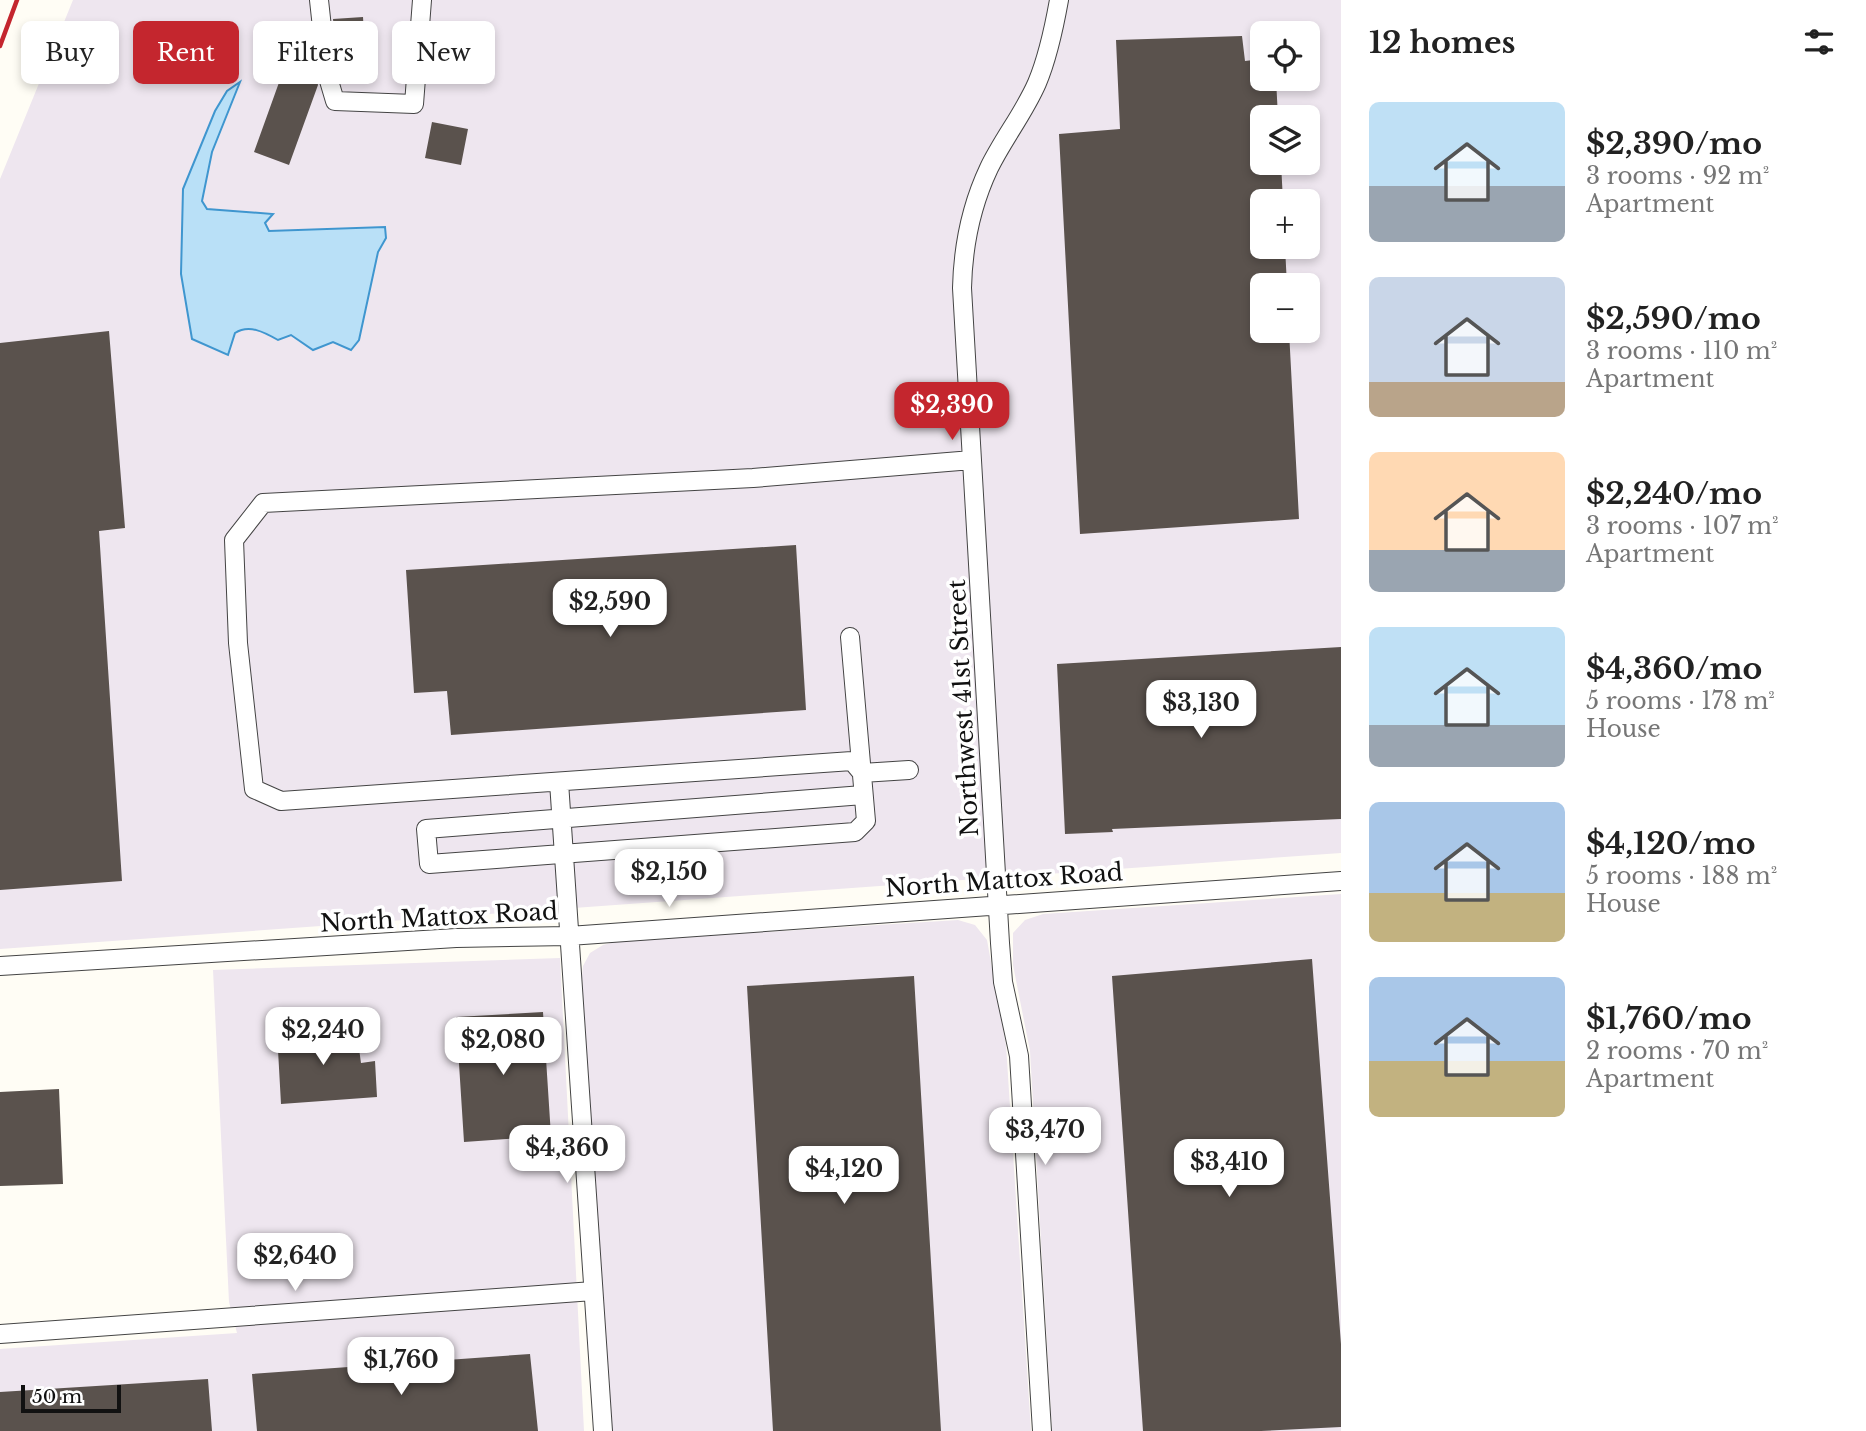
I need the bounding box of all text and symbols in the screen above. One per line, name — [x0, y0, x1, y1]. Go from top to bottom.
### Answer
chip: Buy — [21, 21, 119, 84]
chip: Rent — [133, 21, 239, 84]
chip: Filters — [253, 21, 378, 84]
chip: New — [392, 21, 495, 84]
map controls — [1250, 21, 1320, 343]
button: locate — [1250, 21, 1320, 91]
icon: filters — [1800, 23, 1838, 61]
text: 12 homes — [1369, 24, 1516, 61]
button: layers — [1250, 105, 1320, 175]
text: $2,390/mo — [1586, 125, 1762, 162]
icon: home — [1425, 130, 1509, 214]
text: 3 rooms · 92 m² — [1586, 162, 1769, 190]
button: + — [1250, 189, 1320, 259]
text: Apartment — [1586, 190, 1714, 218]
button: − — [1250, 273, 1320, 343]
text: $2,590/mo — [1586, 300, 1761, 337]
icon: home — [1425, 305, 1509, 389]
text: 3 rooms · 110 m² — [1586, 337, 1777, 365]
text: Apartment — [1586, 365, 1714, 393]
pin: $2,390 — [895, 382, 1009, 442]
text: $2,390 — [910, 391, 994, 419]
text: $2,240/mo — [1586, 475, 1762, 512]
icon: home — [1425, 480, 1509, 564]
text: 3 rooms · 107 m² — [1586, 512, 1779, 540]
text: Apartment — [1586, 540, 1714, 568]
street label: Northwest 41st Street — [942, 579, 984, 837]
pin: $2,590 — [553, 580, 667, 639]
text: $2,590 — [569, 588, 651, 616]
text: $4,360/mo — [1586, 650, 1762, 687]
icon: home — [1425, 655, 1509, 739]
pin: $3,130 — [1144, 680, 1258, 740]
text: 5 rooms · 178 m² — [1586, 687, 1775, 715]
text: $3,130 — [1162, 689, 1240, 717]
text: House — [1586, 715, 1661, 743]
text: $4,120/mo — [1586, 825, 1756, 862]
icon: home — [1425, 830, 1509, 914]
pin: $2,150 — [612, 850, 726, 909]
street label: North Mattox Road — [884, 857, 1124, 903]
text: $2,150 — [631, 858, 707, 886]
text: 5 rooms · 188 m² — [1586, 862, 1777, 890]
text: House — [1586, 890, 1661, 918]
street label: North Mattox Road — [319, 896, 559, 938]
text: $1,760/mo — [1586, 1000, 1752, 1037]
icon: home — [1425, 1005, 1509, 1089]
pin: $2,240 — [266, 1007, 380, 1067]
text: $2,240 — [281, 1016, 365, 1044]
pin: $2,080 — [446, 1018, 560, 1077]
text: $2,080 — [461, 1026, 545, 1054]
text: 2 rooms · 70 m² — [1586, 1037, 1768, 1065]
text: Apartment — [1586, 1065, 1714, 1093]
pin: $3,470 — [988, 1108, 1102, 1167]
text: $3,470 — [1005, 1116, 1085, 1144]
pin: $4,360 — [510, 1126, 624, 1185]
text: $4,360 — [525, 1134, 609, 1162]
pin: $3,410 — [1172, 1140, 1286, 1199]
pin: $4,120 — [787, 1146, 901, 1206]
text: $3,410 — [1190, 1148, 1268, 1176]
text: $4,120 — [805, 1155, 883, 1183]
pin: $2,640 — [238, 1234, 352, 1293]
text: $2,640 — [253, 1242, 337, 1270]
pin: $1,760 — [344, 1338, 458, 1397]
text: $1,760 — [363, 1346, 439, 1374]
scale bar — [21, 1382, 121, 1414]
text: 50 m — [32, 1385, 82, 1408]

